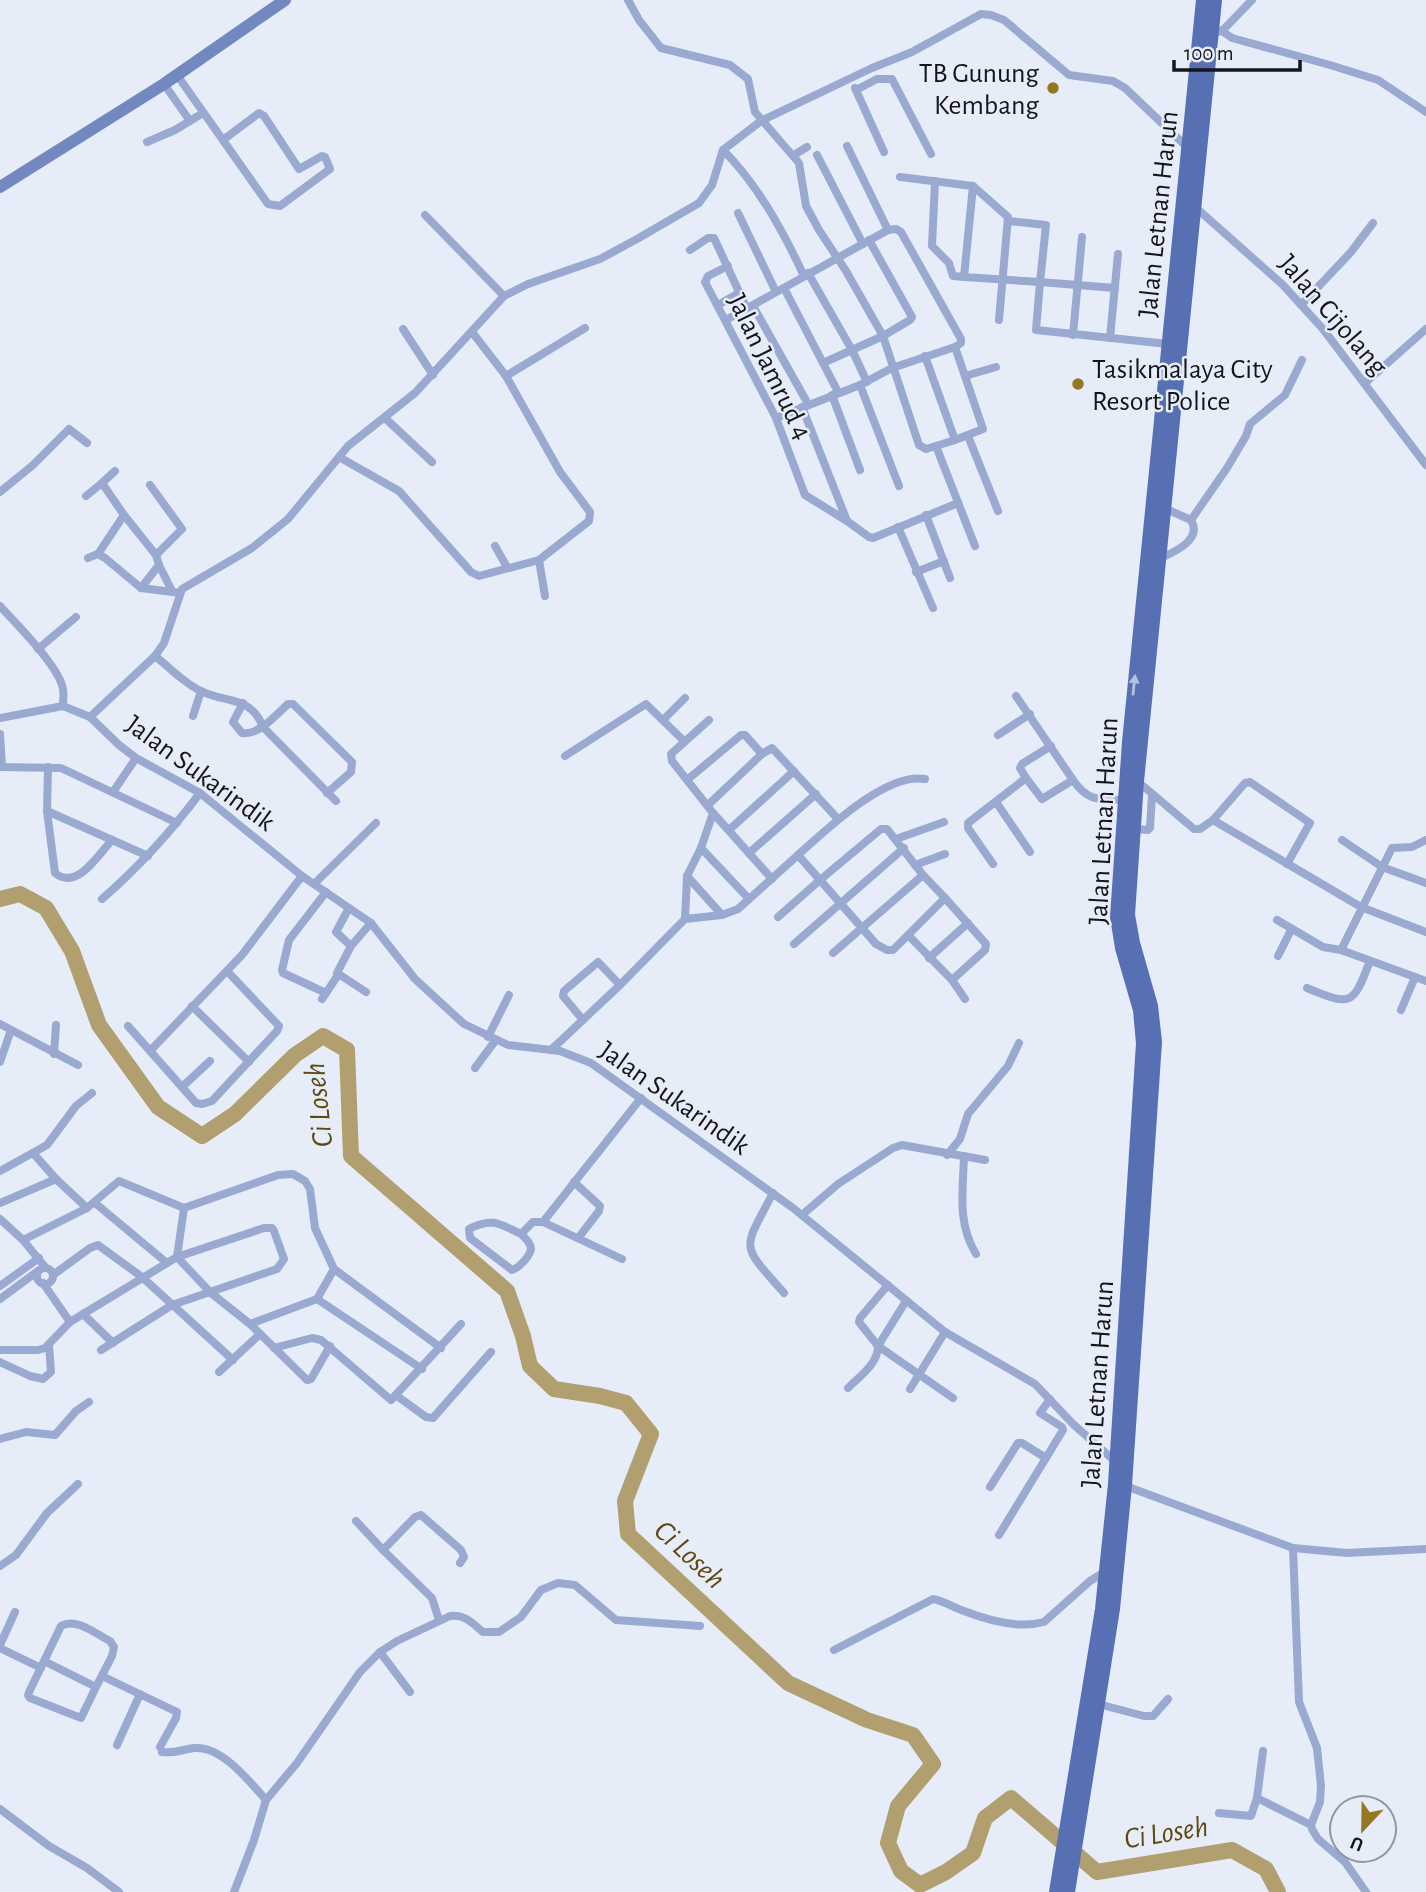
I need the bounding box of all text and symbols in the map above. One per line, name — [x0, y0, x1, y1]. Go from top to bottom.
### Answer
scale bar — [1174, 28, 1300, 72]
text: 100 m — [1184, 43, 1234, 64]
place label: TB Gunung Kembang — [919, 60, 1039, 120]
marker: TB Gunung Kembang — [1045, 80, 1061, 96]
street label: Jalan Letnan Harun — [1134, 109, 1184, 319]
street label: Jalan Cijolang — [1273, 250, 1392, 381]
street label: Jalan Jamrud 4 — [722, 290, 817, 444]
place label: Tasikmalaya City Resort Police — [1092, 356, 1273, 416]
marker: Tasikmalaya City Resort Police — [1070, 376, 1086, 392]
one-way arrow — [1129, 674, 1140, 696]
street label: Jalan Sukarindik — [120, 710, 280, 837]
street label: Jalan Letnan Harun — [1085, 717, 1123, 926]
street label: Jalan Sukarindik — [594, 1037, 754, 1161]
water label: Ci Loseh — [300, 1061, 338, 1149]
street label: Jalan Letnan Harun — [1077, 1280, 1119, 1489]
water label: Ci Loseh — [648, 1515, 731, 1595]
north arrow — [1328, 1794, 1398, 1864]
water label: Ci Loseh — [1122, 1812, 1210, 1854]
text: U — [1348, 1832, 1366, 1854]

